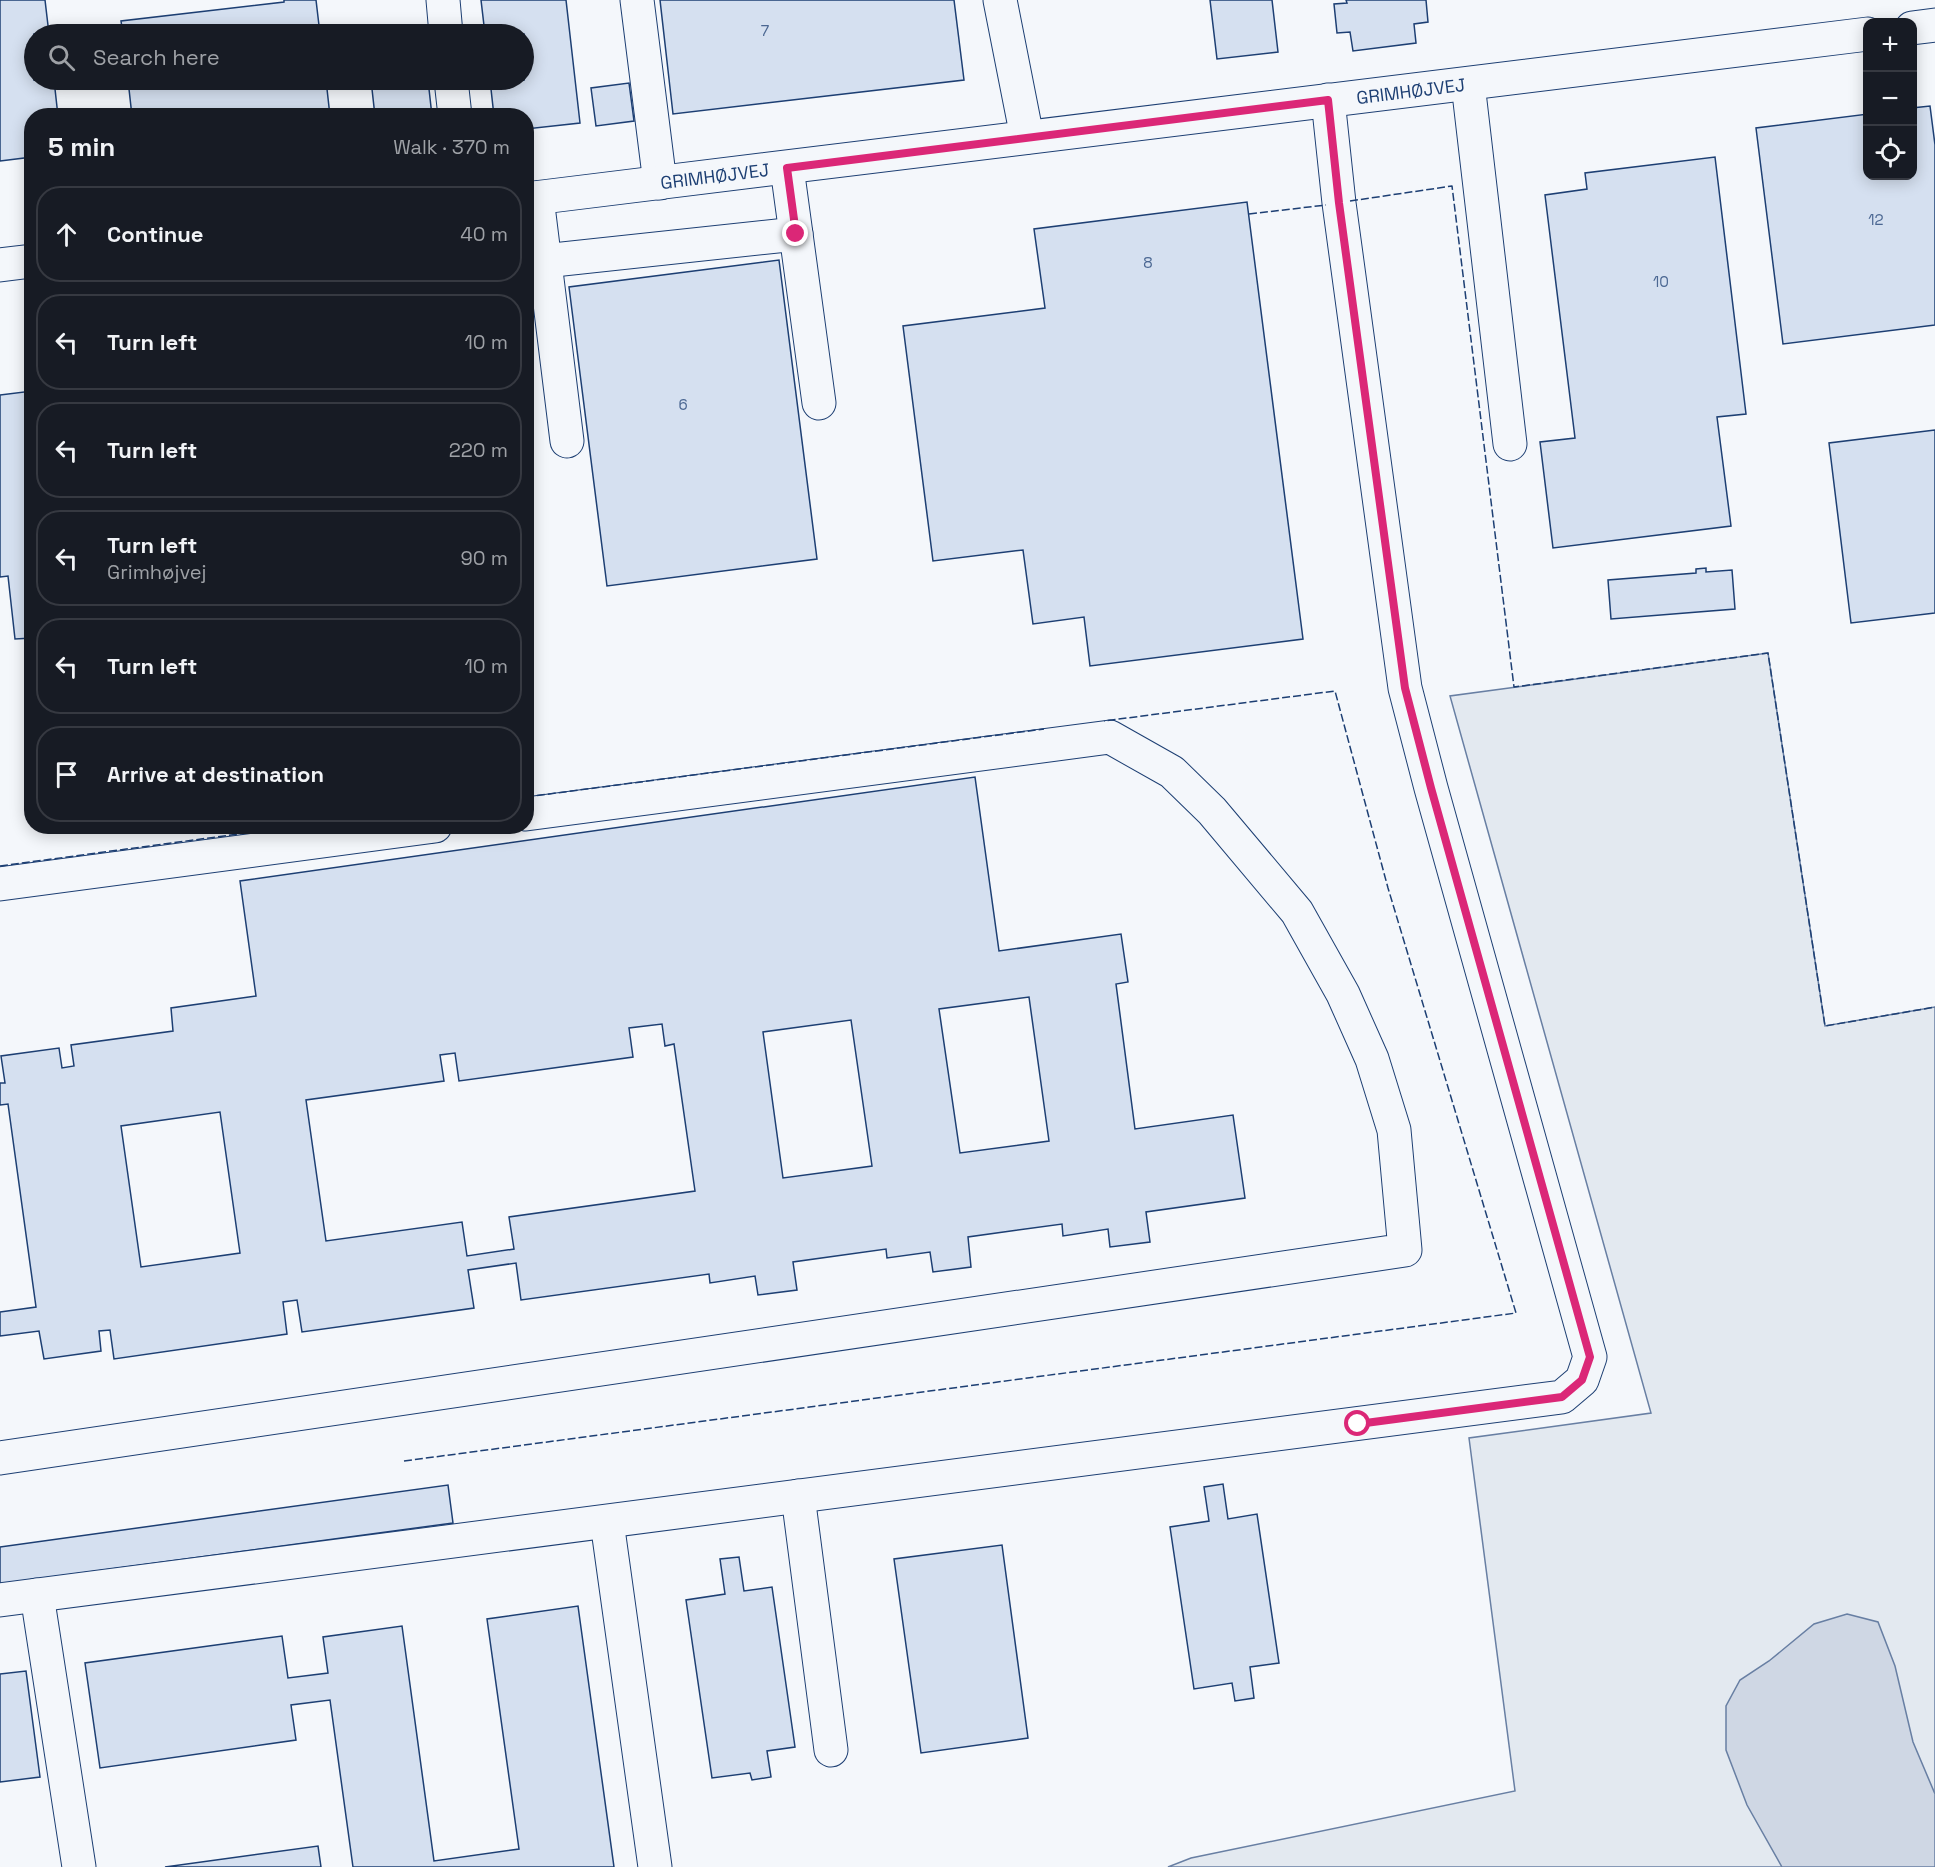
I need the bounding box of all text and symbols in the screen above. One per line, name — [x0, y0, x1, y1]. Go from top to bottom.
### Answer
map controls — [1863, 18, 1917, 180]
button: + — [1863, 18, 1917, 72]
house number: 7 — [761, 21, 769, 40]
search box — [24, 24, 534, 90]
icon: search — [45, 41, 78, 74]
text: Search here — [93, 43, 220, 71]
button: − — [1863, 72, 1917, 126]
street label: GRIMHØJVEJ — [1355, 73, 1467, 109]
button: locate — [1863, 126, 1917, 180]
text: 5 min — [48, 130, 115, 164]
text: Walk · 370 m — [393, 134, 510, 160]
street label: GRIMHØJVEJ — [659, 158, 771, 194]
house number: 12 — [1868, 210, 1884, 229]
icon: ahead — [50, 218, 83, 251]
text: Continue — [107, 220, 203, 248]
route end — [782, 220, 808, 246]
text: 40 m — [460, 221, 508, 247]
house number: 8 — [1143, 253, 1153, 272]
house number: 10 — [1653, 272, 1669, 291]
icon: left — [50, 326, 83, 359]
text: Turn left — [107, 328, 197, 356]
text: 10 m — [464, 329, 508, 355]
house number: 6 — [678, 395, 688, 414]
icon: left — [50, 434, 83, 467]
text: Turn left — [107, 436, 197, 464]
text: 220 m — [449, 437, 508, 463]
text: Turn left — [107, 531, 197, 559]
icon: left — [50, 542, 83, 575]
text: 90 m — [461, 545, 508, 571]
text: Grimhøjvej — [107, 559, 207, 585]
icon: left — [50, 650, 83, 683]
text: Turn left — [107, 652, 197, 680]
text: 10 m — [464, 653, 508, 679]
icon: arrive — [50, 758, 83, 791]
text: Arrive at destination — [107, 760, 324, 788]
route start — [1344, 1410, 1370, 1436]

